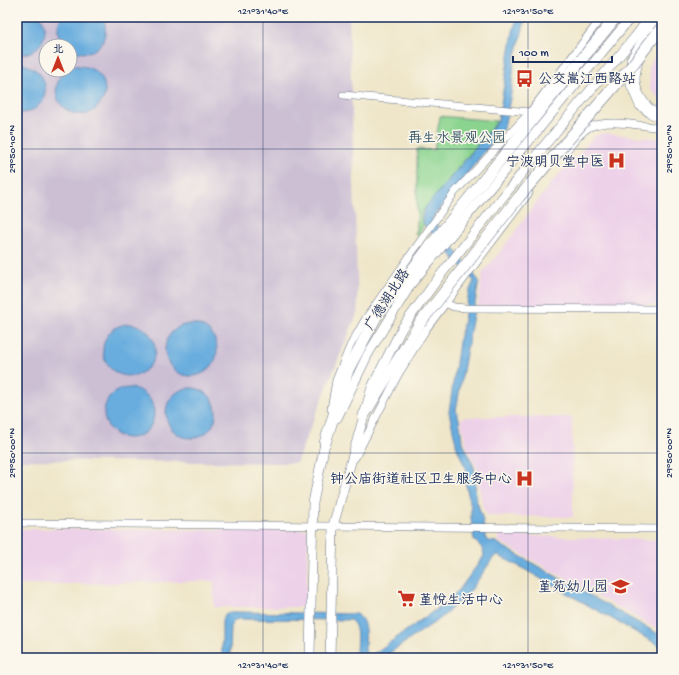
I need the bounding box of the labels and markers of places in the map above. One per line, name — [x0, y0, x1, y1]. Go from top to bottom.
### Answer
bus stop icon: 公交嵩江西路站 — [515, 68, 535, 88]
place label: 公交嵩江西路站 — [538, 71, 636, 89]
hospital icon: 宁波明贝堂中医 — [607, 151, 627, 171]
place label: 宁波明贝堂中医 — [506, 154, 604, 172]
hospital icon: 钟公庙街道社区卫生服务中心 — [515, 468, 535, 488]
place label: 钟公庙街道社区卫生服务中心 — [330, 471, 512, 489]
school or university icon: 堇苑幼儿园 — [611, 576, 631, 596]
place label: 堇苑幼儿园 — [538, 579, 608, 597]
supermarket icon: 堇悦生活中心 — [396, 589, 416, 609]
place label: 堇悦生活中心 — [419, 593, 503, 610]

